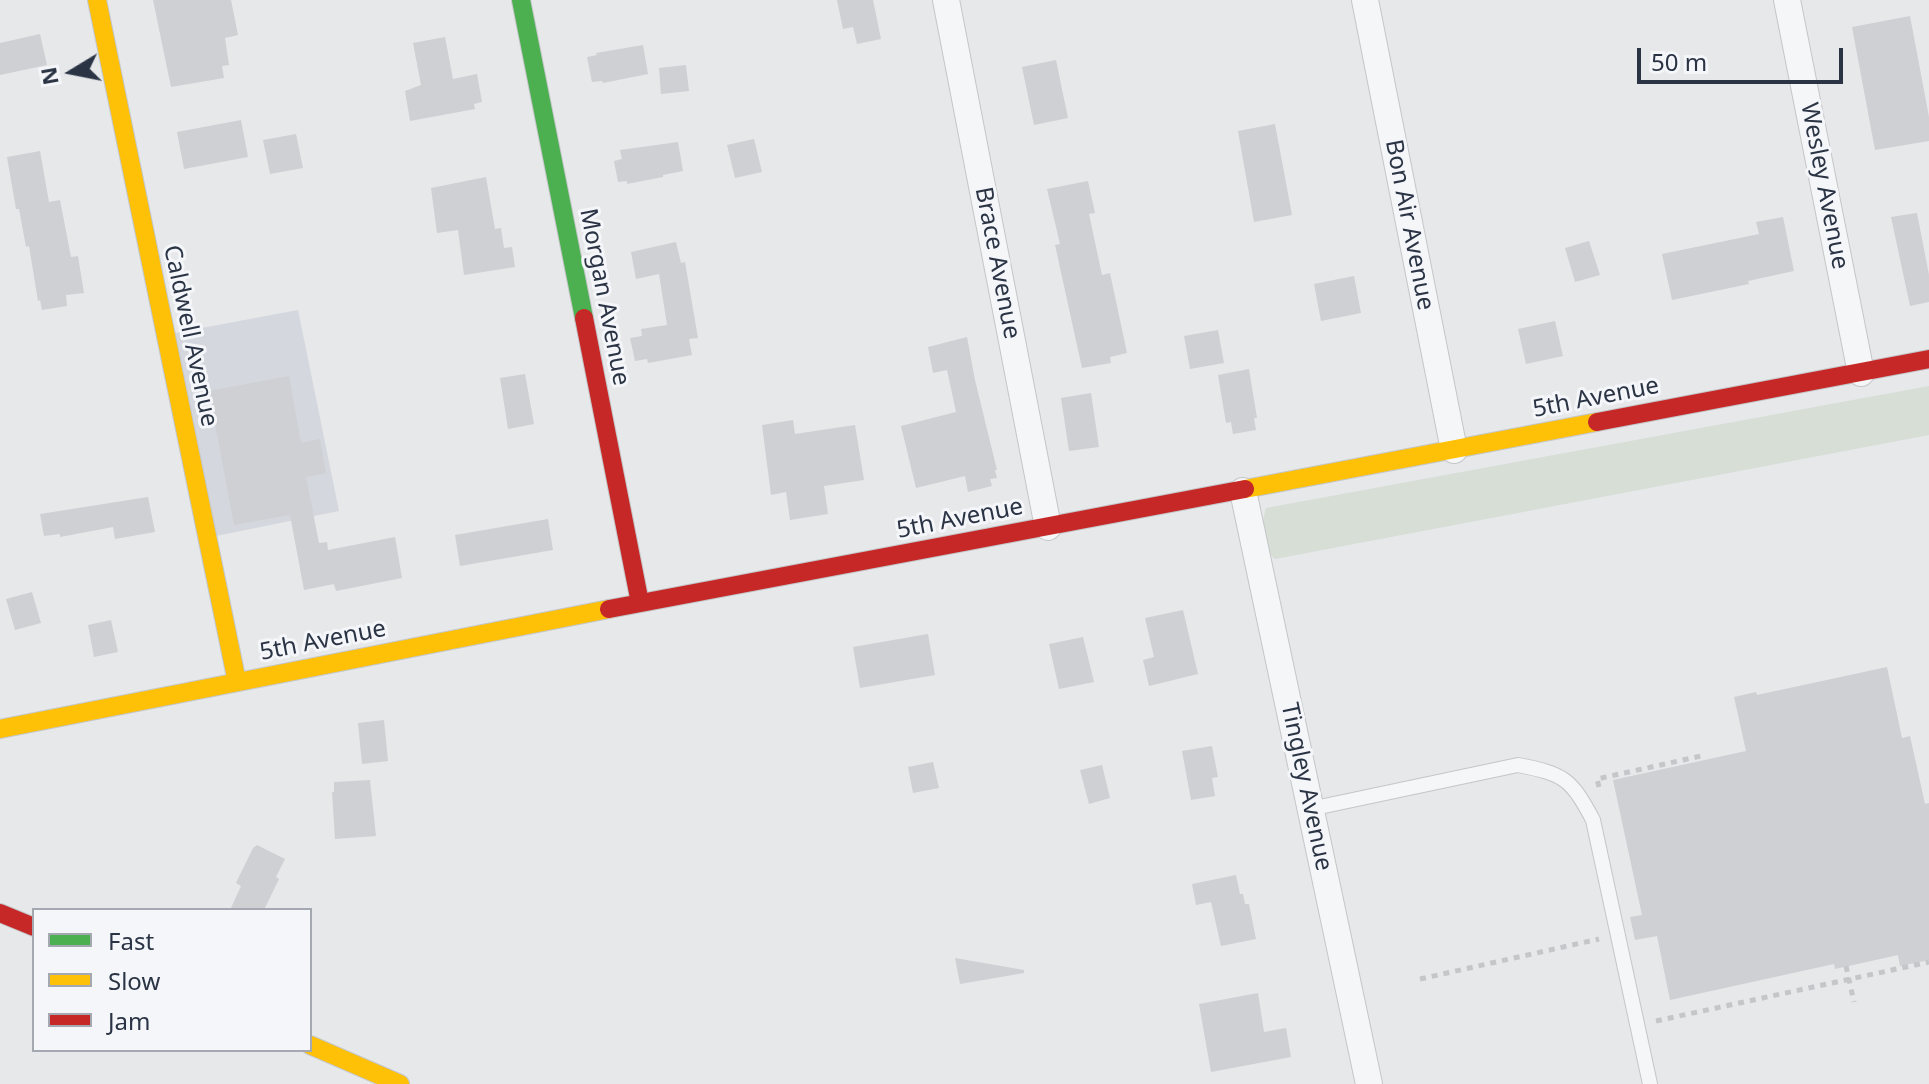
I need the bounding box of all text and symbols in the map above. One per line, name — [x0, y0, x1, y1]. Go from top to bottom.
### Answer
north arrow — [32, 32, 112, 112]
scale bar — [1641, 32, 1847, 82]
text: 50 m — [1651, 45, 1707, 78]
text: N — [32, 65, 65, 88]
street label: Wesley Avenue — [1794, 100, 1854, 272]
street label: Bon Air Avenue — [1378, 137, 1440, 313]
street label: Brace Avenue — [968, 185, 1026, 341]
street label: Morgan Avenue — [573, 206, 635, 388]
street label: Caldwell Avenue — [157, 243, 223, 429]
street label: 5th Avenue — [1531, 372, 1661, 424]
street label: 5th Avenue — [895, 493, 1025, 545]
street label: 5th Avenue — [258, 615, 388, 667]
street label: Tingley Avenue — [1274, 700, 1338, 874]
legend — [32, 908, 312, 1052]
text: Fast — [108, 924, 154, 957]
text: Slow — [108, 964, 160, 997]
text: Jam — [108, 1004, 150, 1037]

